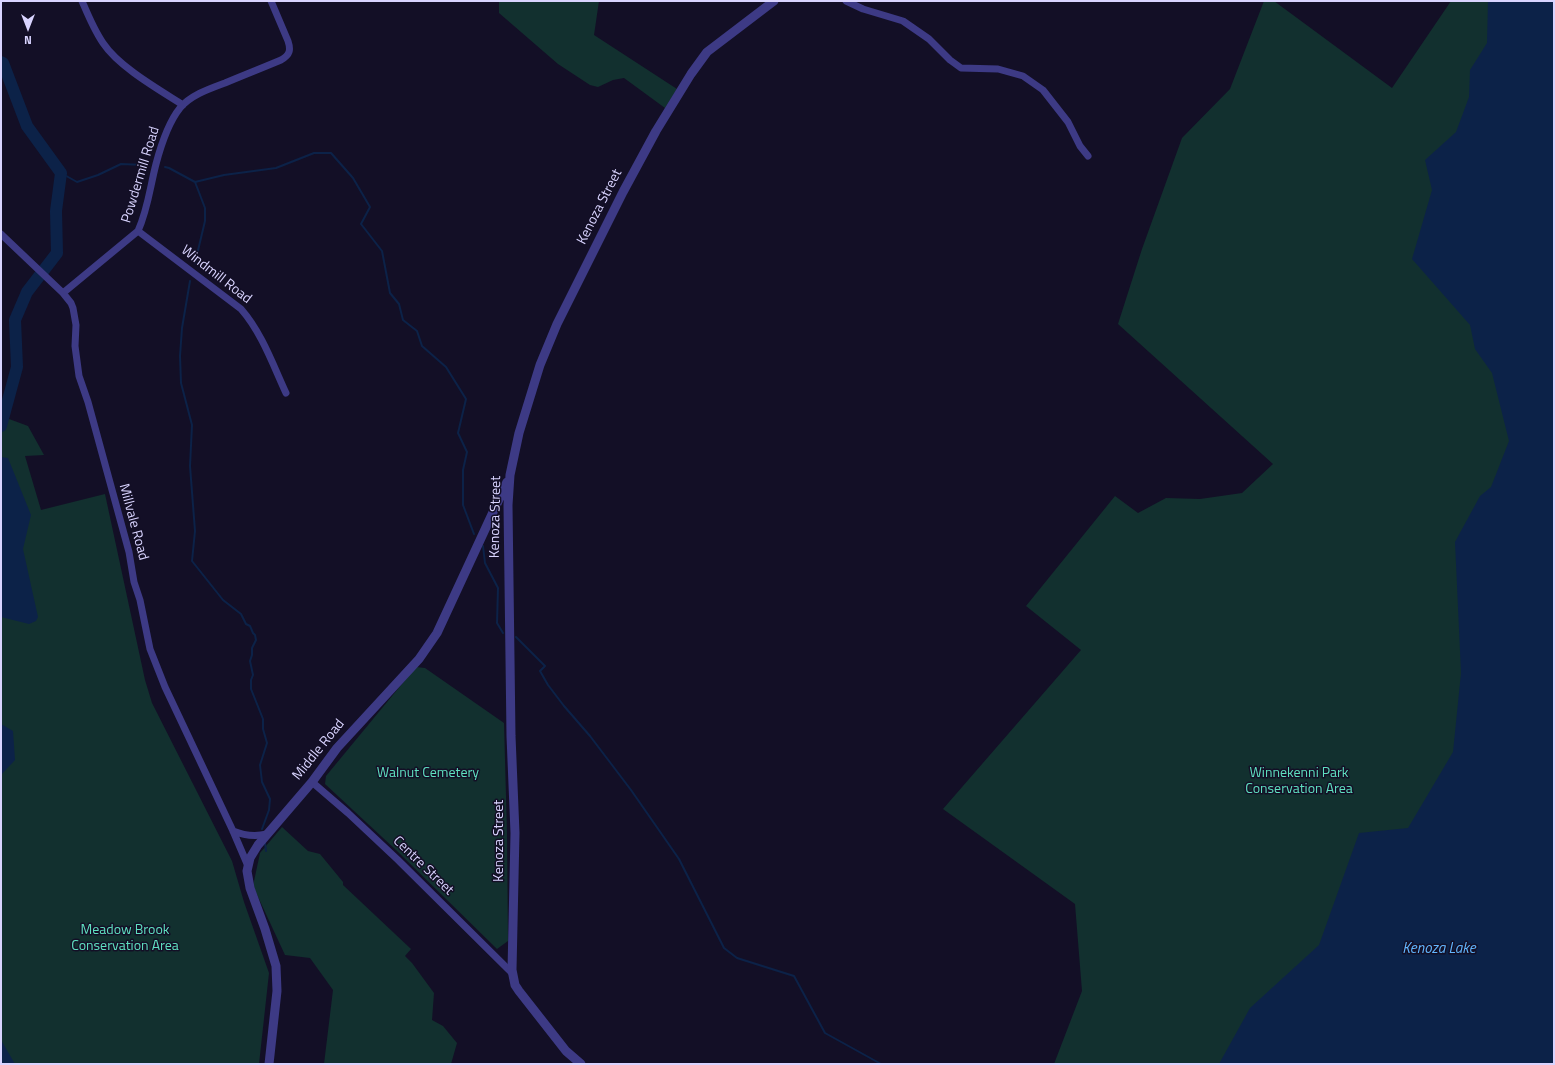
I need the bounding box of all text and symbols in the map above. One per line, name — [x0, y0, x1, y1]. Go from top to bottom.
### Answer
north arrow — [8, 8, 48, 48]
text: N — [24, 32, 32, 48]
street label: Powdermill Road — [118, 125, 164, 225]
street label: Kenoza Street — [574, 167, 626, 247]
street label: Windmill Road — [177, 242, 255, 308]
street label: Kenoza Street — [487, 476, 505, 558]
street label: Millvale Road — [115, 482, 151, 562]
street label: Middle Road — [289, 716, 349, 784]
park label: Walnut Cemetery — [377, 766, 479, 782]
park label: Winnekenni Park Conservation Area — [1245, 766, 1353, 798]
street label: Kenoza Street — [492, 800, 508, 882]
street label: Centre Street — [389, 833, 457, 899]
park label: Meadow Brook Conservation Area — [71, 923, 179, 956]
water label: Kenoza Lake — [1402, 940, 1476, 958]

